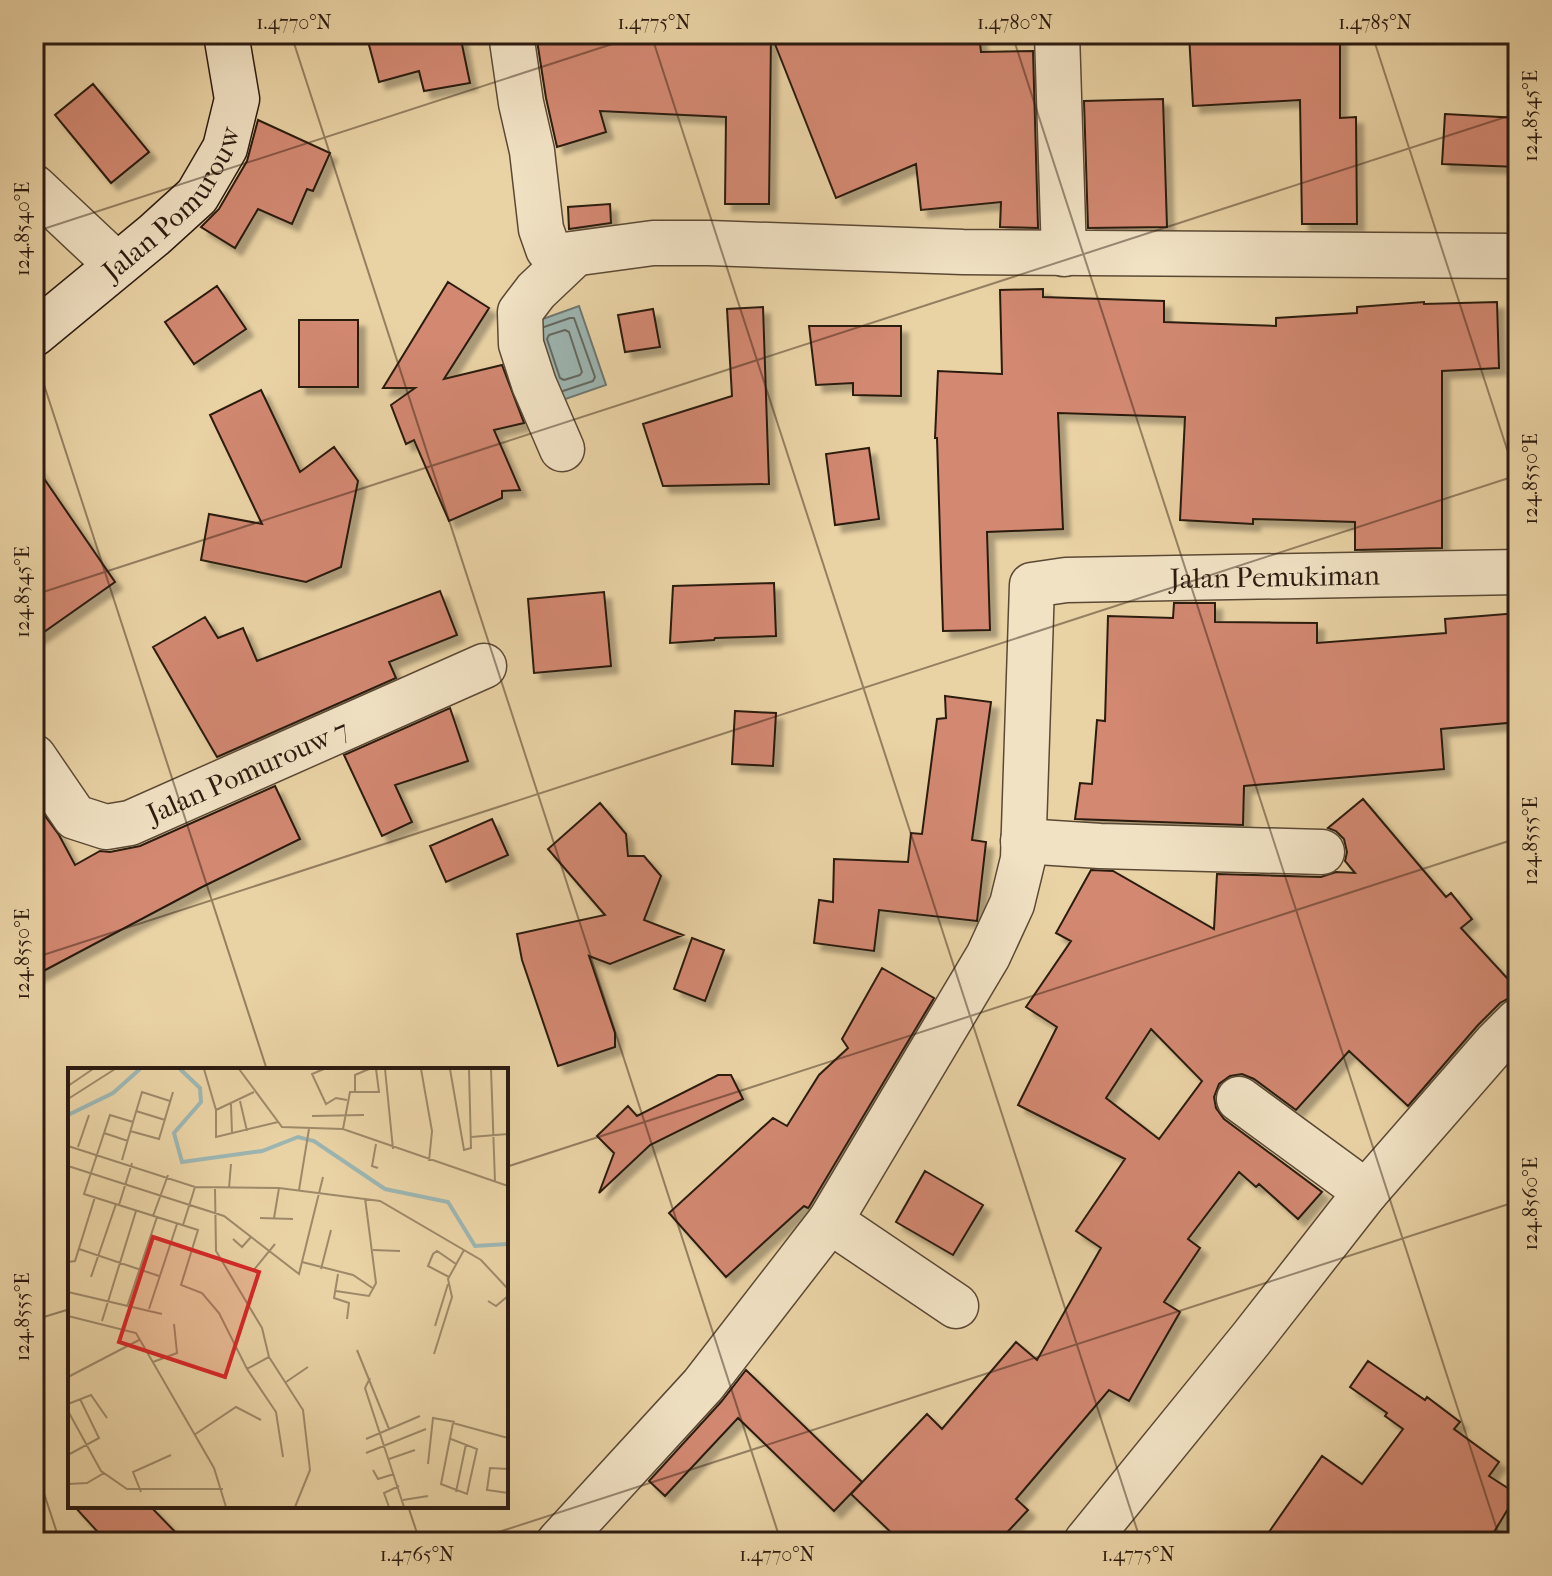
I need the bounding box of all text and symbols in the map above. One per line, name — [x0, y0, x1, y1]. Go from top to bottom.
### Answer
text: 1.4770°N — [256, 11, 332, 34]
text: 1.4775°N — [617, 11, 691, 34]
text: 1.4780°N — [977, 11, 1053, 34]
text: 1.4785°N — [1338, 11, 1412, 34]
text: 124.8545°E — [1519, 70, 1542, 162]
street label: Jalan Pomurouw — [94, 122, 247, 289]
text: 124.8540°E — [11, 182, 34, 276]
text: 124.8550°E — [1519, 433, 1542, 525]
text: 124.8545°E — [11, 546, 34, 638]
street label: Jalan Pemukiman — [1168, 558, 1380, 595]
street label: Jalan Pomurouw 7 — [140, 712, 353, 831]
text: 124.8555°E — [1519, 797, 1542, 885]
text: 124.8550°E — [11, 908, 34, 1000]
inset map — [68, 1068, 508, 1508]
text: 124.8560°E — [1519, 1157, 1542, 1251]
text: 124.8555°E — [11, 1273, 34, 1361]
text: 1.4765°N — [380, 1543, 454, 1566]
text: 1.4770°N — [739, 1543, 815, 1566]
text: 1.4775°N — [1101, 1543, 1175, 1566]

